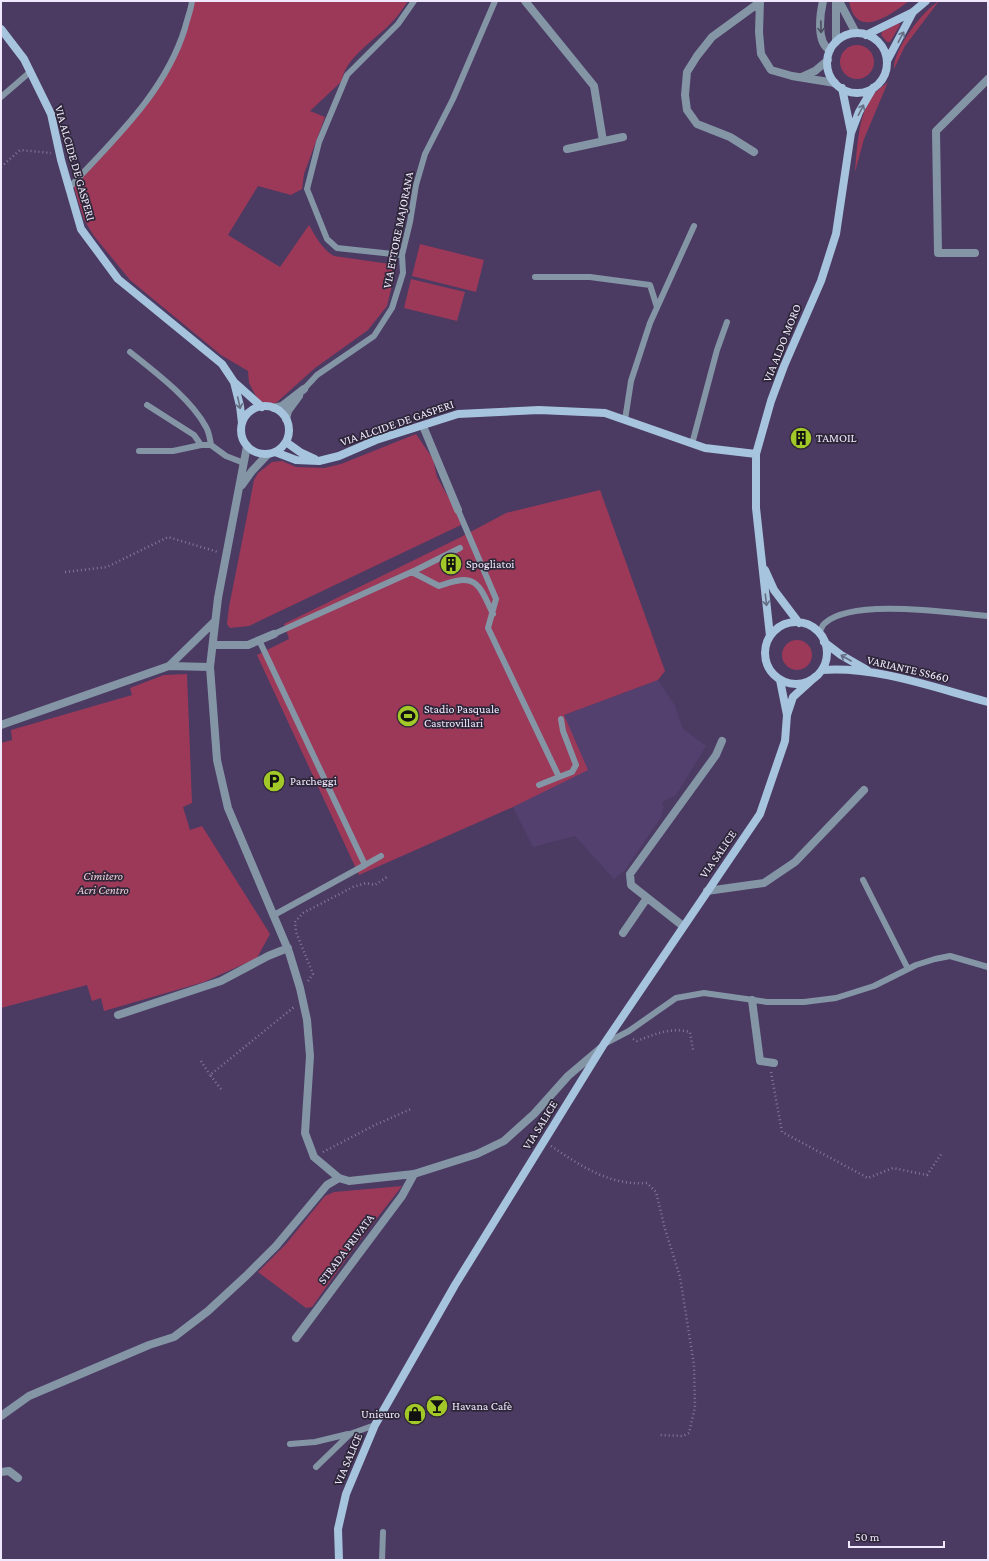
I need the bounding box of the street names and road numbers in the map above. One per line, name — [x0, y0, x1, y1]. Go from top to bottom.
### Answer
street label: VIA ALCIDE DE GASPERI — [52, 104, 98, 223]
street label: VIA ETTORE MAJORANA — [380, 170, 416, 290]
street label: VIA ALDO MORO — [760, 302, 804, 384]
street label: VIA ALCIDE DE GASPERI — [338, 397, 456, 449]
street label: VARIANTE SS660 — [866, 653, 951, 685]
street label: VIA SALICE — [696, 827, 740, 881]
street label: VIA SALICE — [519, 1097, 561, 1152]
street label: STRADA PRIVATA — [315, 1211, 377, 1287]
street label: VIA SALICE — [331, 1430, 365, 1487]

